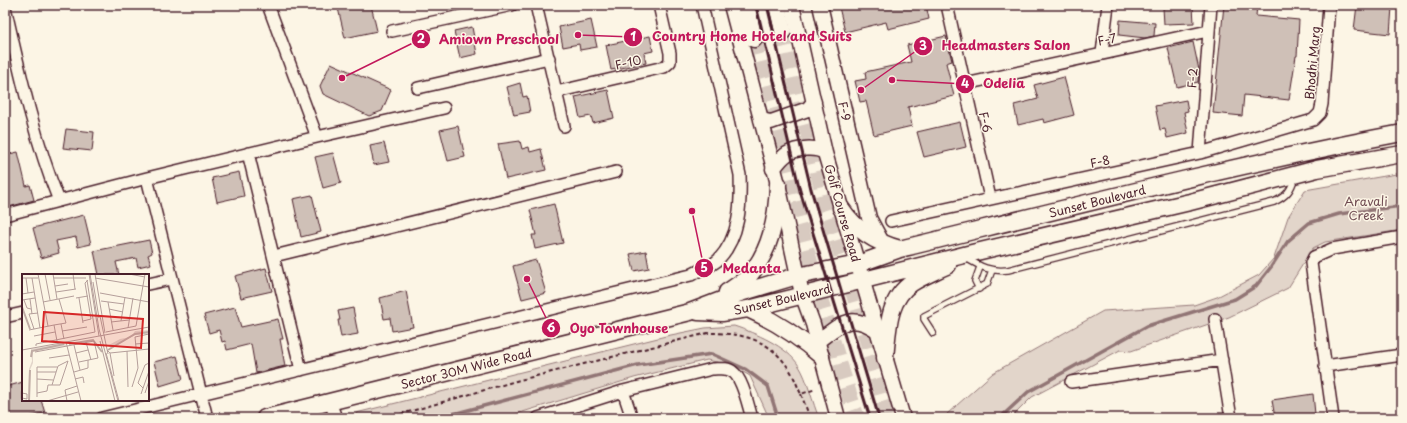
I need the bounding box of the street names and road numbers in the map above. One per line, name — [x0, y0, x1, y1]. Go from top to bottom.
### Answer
street label: Bhodhi Marg — [1300, 25, 1324, 100]
street label: F-7 — [1096, 28, 1118, 50]
street label: F-10 — [613, 50, 643, 74]
street label: F-2 — [1182, 67, 1202, 89]
street label: F-9 — [834, 100, 856, 122]
street label: F-6 — [975, 110, 997, 134]
street label: F-8 — [1088, 150, 1112, 172]
street label: Golf Course Road — [820, 162, 866, 264]
street label: Sunset Boulevard — [1047, 180, 1148, 222]
street label: Sunset Boulevard — [732, 279, 833, 319]
street label: Sector 30M Wide Road — [399, 343, 534, 393]

